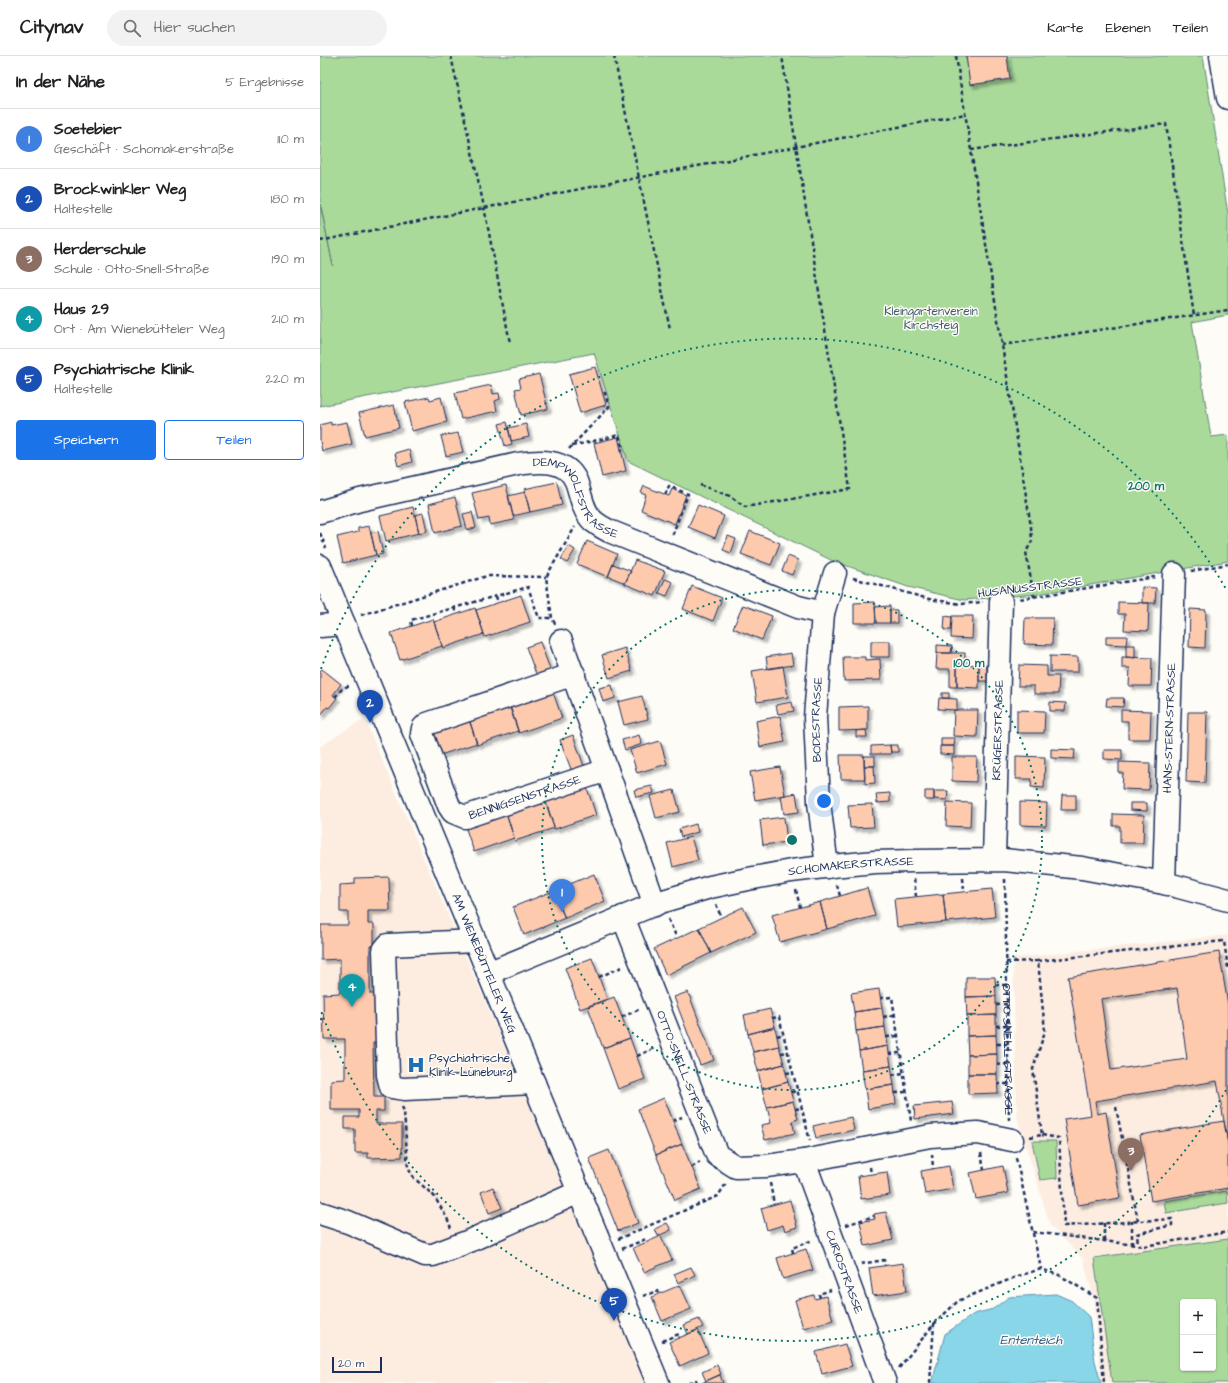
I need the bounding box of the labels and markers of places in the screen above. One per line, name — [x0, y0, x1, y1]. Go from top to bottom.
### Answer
pin: 2 — [357, 690, 383, 723]
centre of rings — [785, 833, 799, 847]
pin: 1 — [549, 879, 575, 912]
pin: 4 — [339, 974, 365, 1007]
place label: Psychiatrische Klinik Lüneburg — [429, 1050, 513, 1082]
hospital icon: Psychiatrische Klinik Lüneburg — [406, 1055, 426, 1075]
pin: 3 — [1118, 1138, 1144, 1171]
pin: 5 — [601, 1288, 627, 1321]

